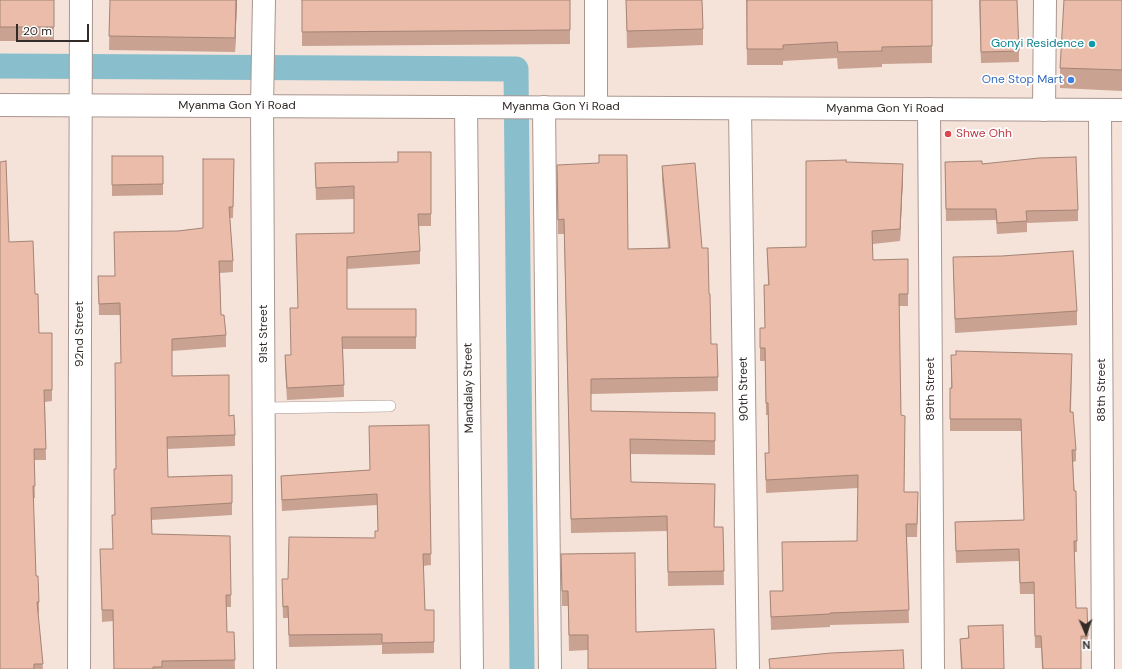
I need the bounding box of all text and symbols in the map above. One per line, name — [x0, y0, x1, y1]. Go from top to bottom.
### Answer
scale bar — [18, 16, 91, 42]
text: 20 m — [23, 23, 52, 39]
place label: Gonyi Residence — [991, 37, 1084, 51]
marker: Gonyi Residence — [1087, 39, 1097, 49]
place label: One Stop Mart — [982, 73, 1063, 87]
marker: One Stop Mart — [1066, 75, 1076, 85]
street label: Myanma Gon Yi Road — [178, 99, 296, 113]
street label: Myanma Gon Yi Road — [502, 100, 620, 114]
street label: Myanma Gon Yi Road — [826, 102, 944, 116]
place label: Shwe Ohh — [956, 127, 1012, 141]
marker: Shwe Ohh — [943, 129, 953, 139]
street label: 92nd Street — [73, 301, 87, 367]
street label: 91st Street — [257, 305, 271, 363]
street label: Mandalay Street — [461, 343, 477, 433]
street label: 90th Street — [736, 357, 752, 421]
street label: 89th Street — [924, 357, 938, 421]
street label: 88th Street — [1095, 358, 1109, 422]
north arrow — [1066, 613, 1106, 653]
text: N — [1082, 638, 1091, 652]

